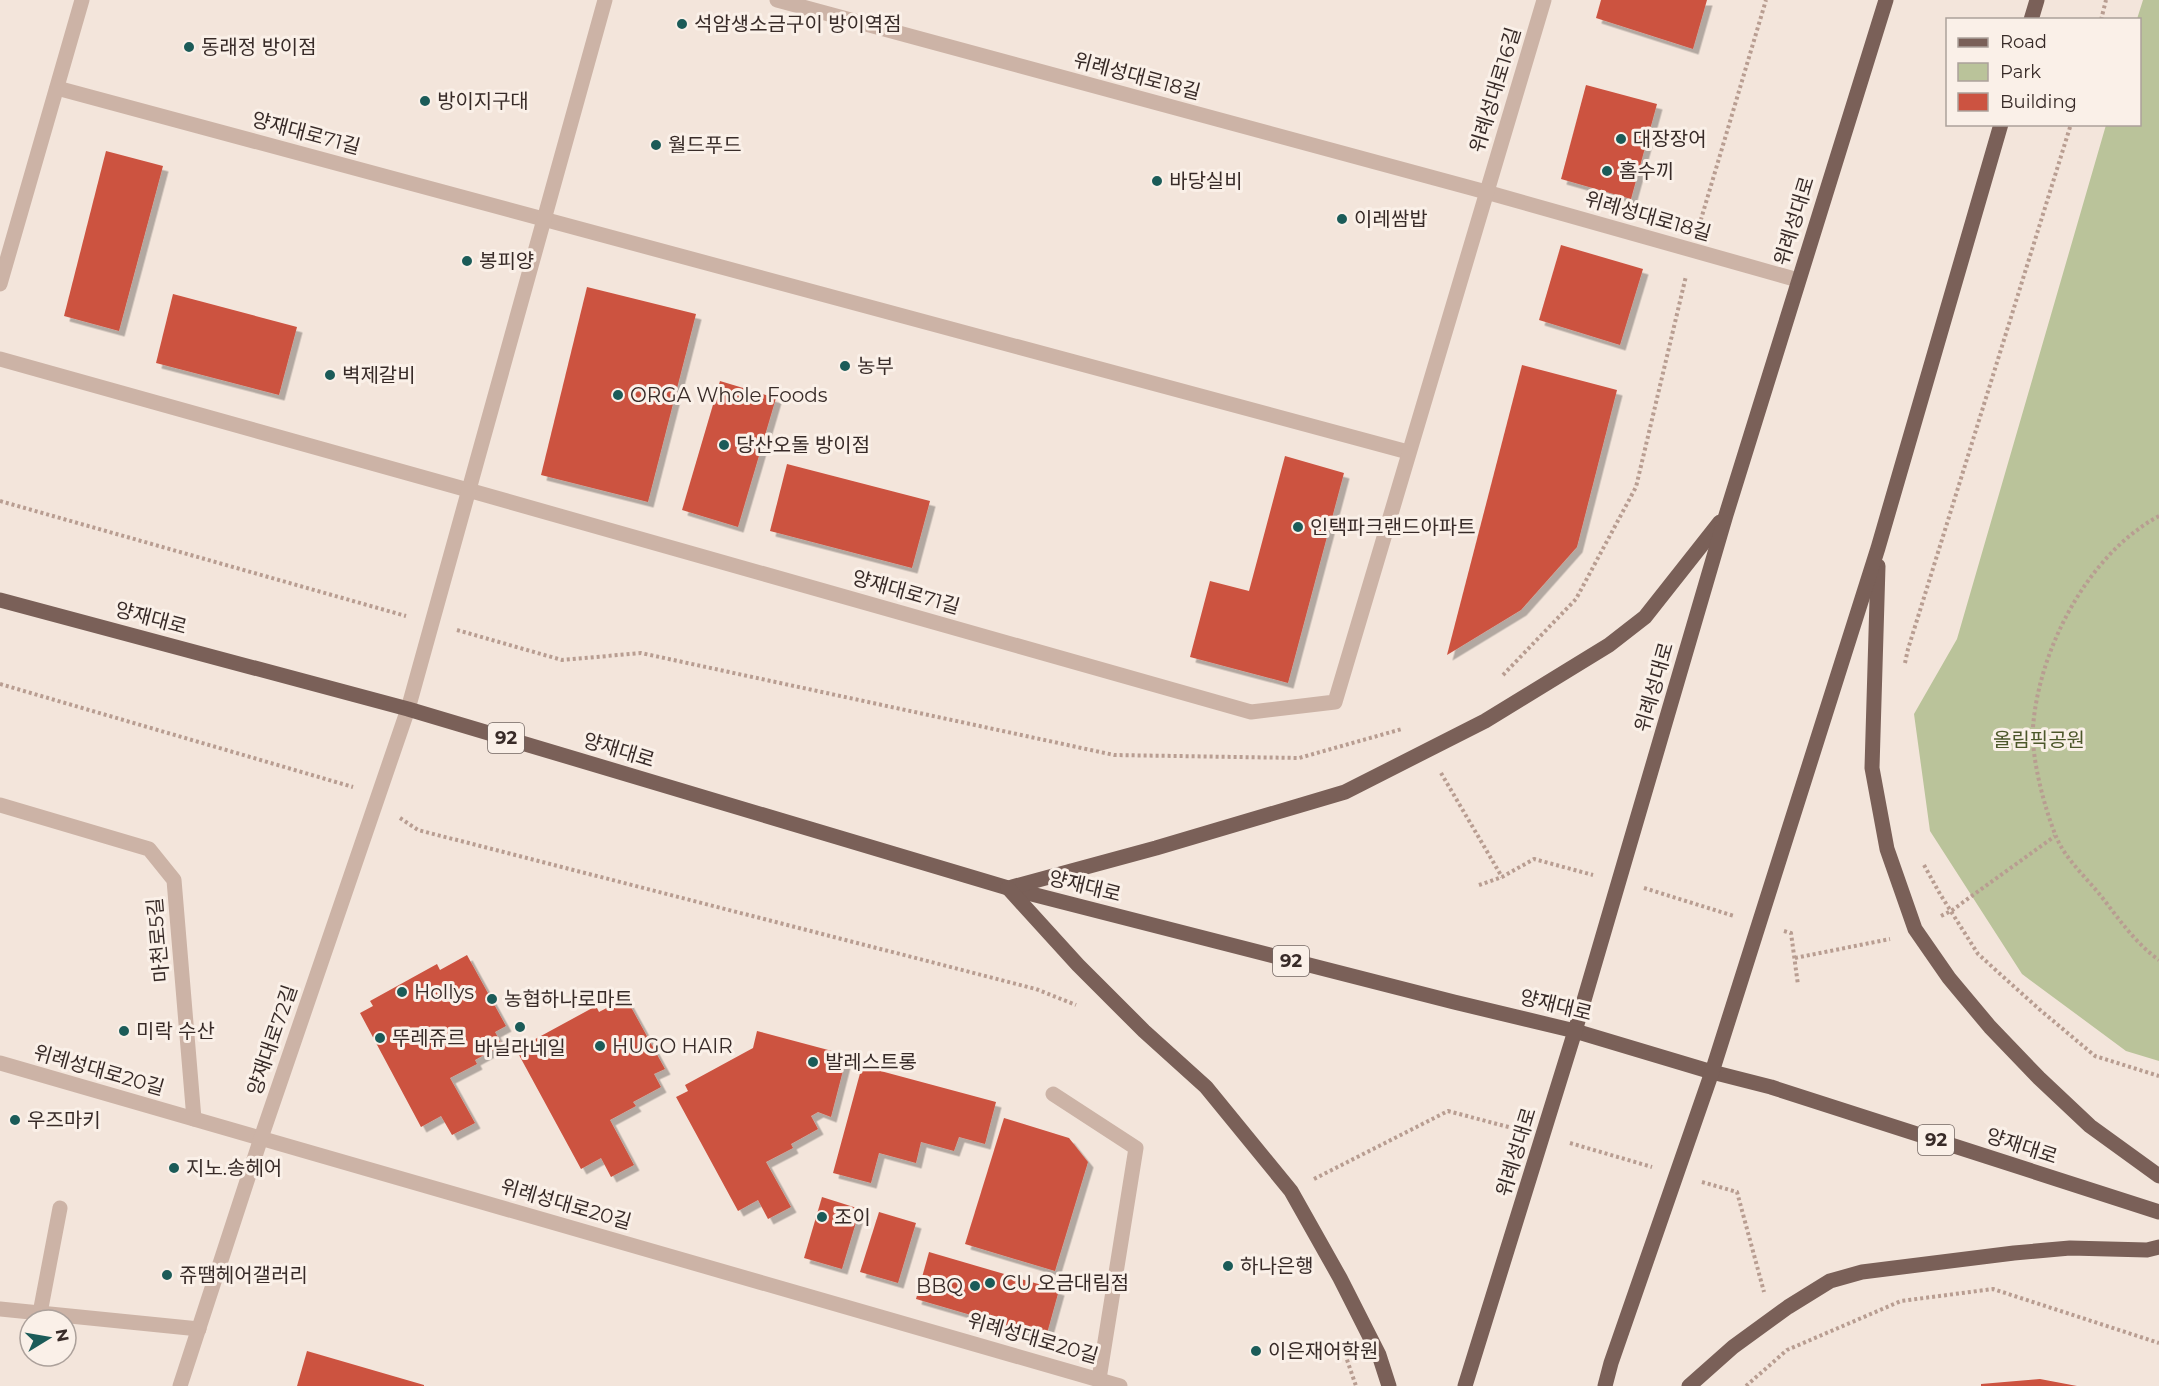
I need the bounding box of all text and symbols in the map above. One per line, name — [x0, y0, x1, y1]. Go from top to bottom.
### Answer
place label: 석암생소금구이 방이역점 — [694, 12, 902, 36]
marker: 석암생소금구이 방이역점 — [675, 17, 689, 31]
legend — [1946, 18, 2141, 126]
street label: 위례성대로16길 — [1465, 24, 1525, 156]
text: Road — [2000, 31, 2047, 53]
place label: 동래정 방이점 — [201, 35, 317, 59]
marker: 동래정 방이점 — [182, 40, 196, 54]
street label: 위례성대로18길 — [1071, 48, 1203, 104]
text: Park — [2000, 61, 2041, 83]
place label: 방이지구대 — [437, 89, 529, 113]
text: Building — [2000, 91, 2077, 113]
marker: 방이지구대 — [418, 94, 432, 108]
street label: 양재대로71길 — [249, 107, 363, 159]
place label: 대장장어 — [1633, 127, 1707, 151]
marker: 대장장어 — [1614, 132, 1628, 146]
place label: 월드푸드 — [668, 133, 742, 157]
marker: 월드푸드 — [649, 138, 663, 152]
place label: 홈수끼 — [1619, 159, 1674, 183]
marker: 홈수끼 — [1600, 164, 1614, 178]
place label: 바당실비 — [1169, 169, 1243, 193]
marker: 바당실비 — [1150, 174, 1164, 188]
street label: 위례성대로 — [1769, 174, 1819, 268]
street label: 위례성대로18길 — [1582, 186, 1714, 246]
place label: 이레쌈밥 — [1354, 207, 1428, 231]
marker: 이레쌈밥 — [1335, 212, 1349, 226]
place label: 봉피양 — [479, 249, 534, 273]
marker: 봉피양 — [460, 254, 474, 268]
place label: 농부 — [857, 354, 894, 378]
marker: 농부 — [838, 359, 852, 373]
place label: 벽제갈비 — [342, 363, 416, 387]
marker: 벽제갈비 — [323, 368, 337, 382]
place label: ORGA Whole Foods — [630, 383, 828, 407]
marker: ORGA Whole Foods — [611, 388, 625, 402]
place label: 당산오돌 방이점 — [736, 433, 870, 457]
marker: 당산오돌 방이점 — [717, 438, 731, 452]
place label: 인택파크랜드아파트 — [1310, 515, 1476, 539]
marker: 인택파크랜드아파트 — [1291, 520, 1305, 534]
street label: 양재대로71길 — [849, 565, 963, 619]
street label: 양재대로 — [112, 597, 190, 639]
street label: 위례성대로 — [1630, 639, 1678, 735]
road number: 92 — [488, 723, 524, 753]
street label: 양재대로 — [580, 728, 658, 772]
park label: 올림픽공원 — [1993, 728, 2085, 752]
street label: 양재대로 — [1046, 865, 1124, 907]
street label: 마천로5길 — [142, 897, 174, 983]
road number: 92 — [1273, 946, 1309, 976]
place label: Hollys — [414, 980, 474, 1004]
street label: 양재대로72길 — [242, 982, 302, 1098]
street label: 양재대로 — [1517, 984, 1595, 1026]
marker: Hollys — [395, 985, 409, 999]
place label: 농협하나로마트 — [504, 987, 633, 1011]
marker: 농협하나로마트 — [485, 992, 499, 1006]
place label: 미락 수산 — [136, 1019, 215, 1043]
marker: 바닐라네일 — [513, 1020, 527, 1034]
marker: 미락 수산 — [117, 1024, 131, 1038]
place label: 뚜레쥬르 — [392, 1026, 466, 1050]
marker: 뚜레쥬르 — [373, 1031, 387, 1045]
place label: HUGO HAIR — [612, 1034, 733, 1058]
place label: 바닐라네일 — [474, 1036, 566, 1060]
marker: HUGO HAIR — [593, 1039, 607, 1053]
street label: 위례성대로20길 — [31, 1040, 167, 1100]
place label: 발레스트롱 — [825, 1050, 917, 1074]
marker: 발레스트롱 — [806, 1055, 820, 1069]
street label: 위례성대로 — [1491, 1105, 1541, 1199]
place label: 우즈마키 — [27, 1108, 101, 1132]
marker: 우즈마키 — [8, 1113, 22, 1127]
street label: 양재대로 — [1983, 1123, 2061, 1169]
road number: 92 — [1918, 1125, 1954, 1155]
place label: 지노.송헤어 — [186, 1156, 282, 1180]
marker: 지노.송헤어 — [167, 1161, 181, 1175]
street label: 위례성대로20길 — [498, 1174, 634, 1234]
place label: 조이 — [834, 1205, 871, 1229]
marker: 조이 — [815, 1210, 829, 1224]
place label: 하나은행 — [1240, 1254, 1314, 1278]
marker: 하나은행 — [1221, 1259, 1235, 1273]
place label: 쥬땜헤어갤러리 — [179, 1263, 308, 1287]
marker: 쥬땜헤어갤러리 — [160, 1268, 174, 1282]
place label: CU 오금대림점 — [1002, 1271, 1129, 1295]
place label: BBQ — [916, 1274, 963, 1298]
marker: CU 오금대림점 — [983, 1276, 997, 1290]
marker: BBQ — [968, 1279, 982, 1293]
north arrow — [18, 1308, 78, 1368]
street label: 위례성대로20길 — [965, 1308, 1101, 1368]
text: N — [52, 1327, 73, 1343]
place label: 이은재어학원 — [1268, 1339, 1378, 1363]
marker: 이은재어학원 — [1249, 1344, 1263, 1358]

